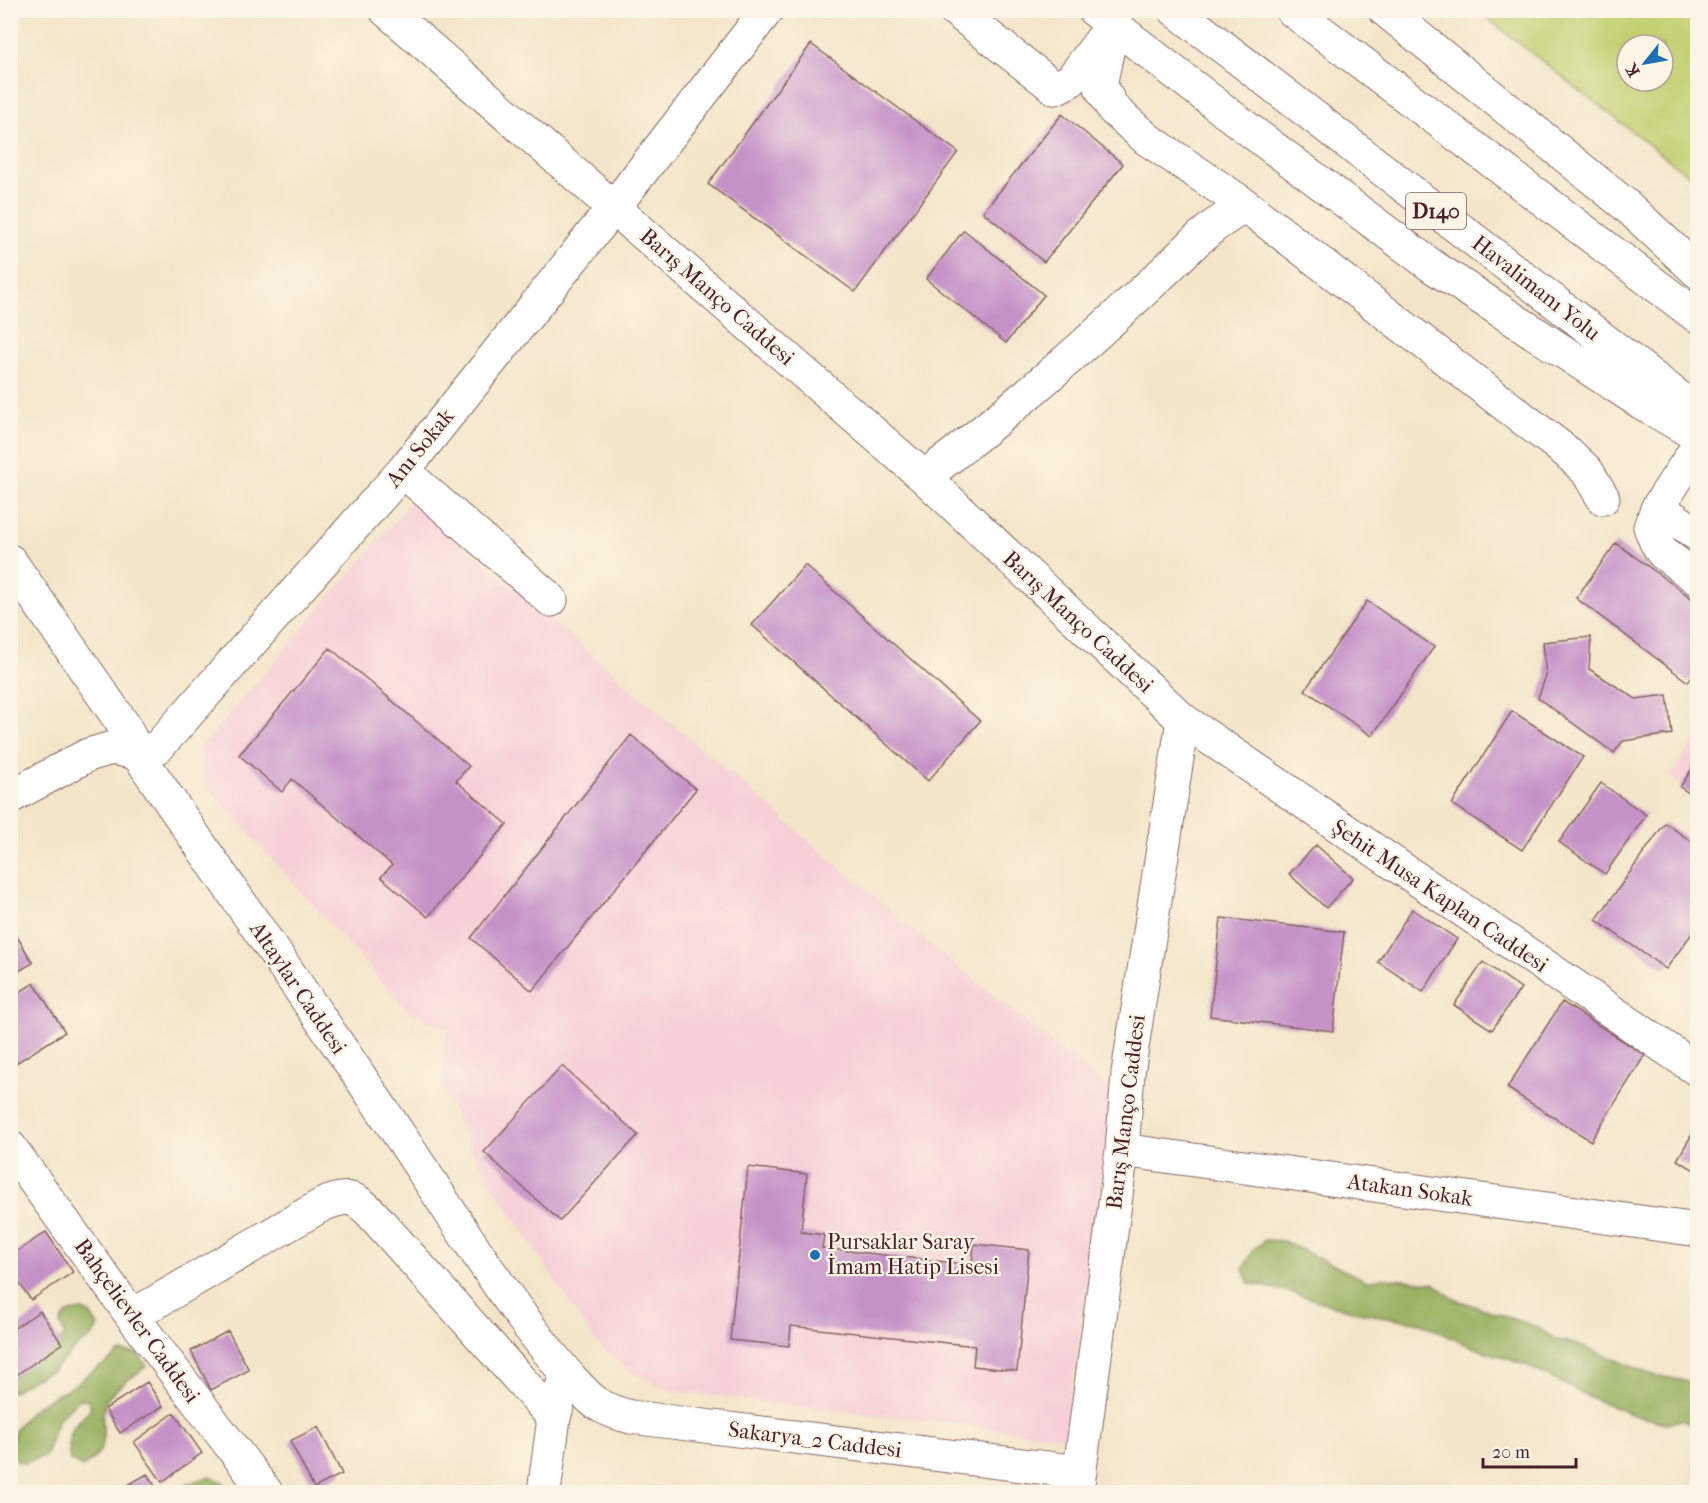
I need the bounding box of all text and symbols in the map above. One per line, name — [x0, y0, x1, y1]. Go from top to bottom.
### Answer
north arrow — [1615, 33, 1675, 93]
text: K — [1621, 59, 1644, 80]
road number: D140 — [1406, 193, 1466, 229]
street label: Barış Manço Caddesi — [634, 223, 800, 371]
street label: Havalimanı Yolu — [1467, 230, 1606, 346]
street label: Anı Sokak — [380, 403, 460, 493]
street label: Barış Manço Caddesi — [997, 546, 1159, 699]
street label: Şehit Musa Kaplan Caddesi — [1327, 814, 1553, 978]
street label: Altaylar Caddesi — [244, 916, 352, 1060]
street label: Barış Manço Caddesi — [1101, 1013, 1151, 1211]
street label: Atakan Sokak — [1345, 1168, 1475, 1212]
place label: Pursaklar Saray İmam Hatip Lisesi — [827, 1229, 999, 1280]
street label: Bahçelievler Caddesi — [69, 1234, 206, 1409]
marker: Pursaklar Saray İmam Hatip Lisesi — [808, 1248, 822, 1262]
street label: Sakarya_2 Caddesi — [727, 1416, 904, 1464]
scale bar — [1483, 1431, 1576, 1469]
text: 20 m — [1492, 1442, 1530, 1463]

